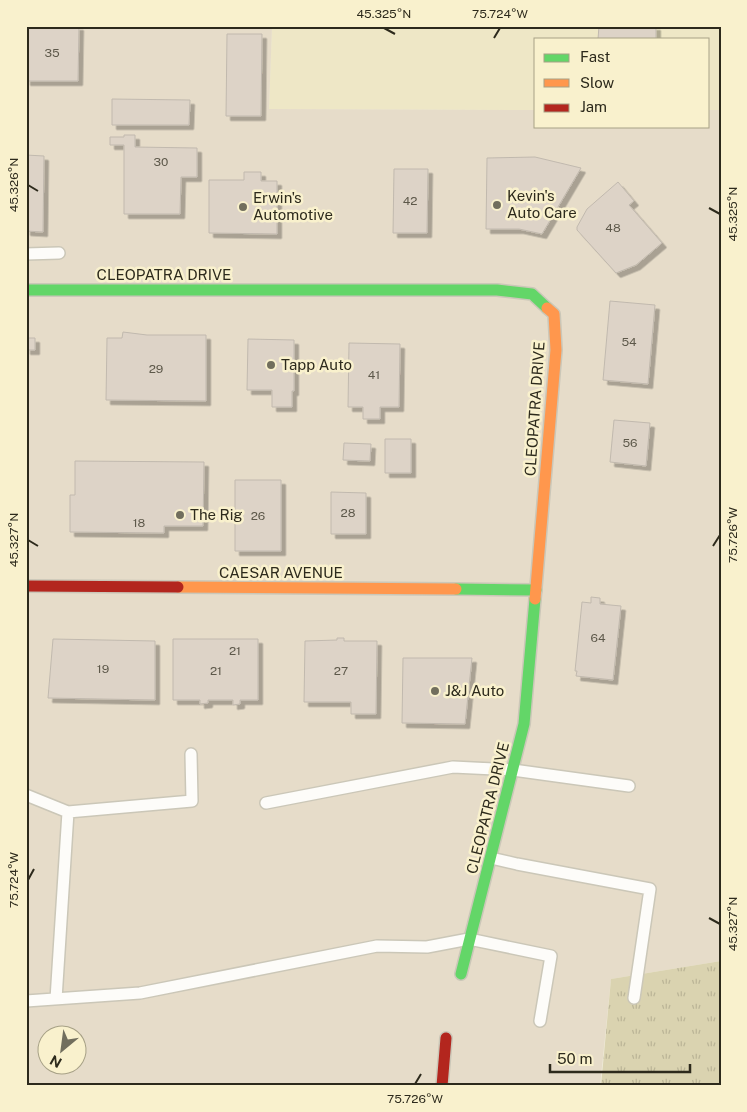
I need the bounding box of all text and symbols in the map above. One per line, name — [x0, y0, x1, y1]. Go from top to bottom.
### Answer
text: 45.325°N — [357, 7, 411, 21]
text: 75.724°W — [472, 7, 529, 21]
legend — [534, 38, 710, 128]
house number: 35 — [44, 46, 60, 60]
text: Fast — [580, 48, 610, 65]
text: Slow — [580, 74, 615, 91]
text: Jam — [580, 98, 607, 115]
house number: 30 — [154, 155, 168, 169]
text: 45.326°N — [7, 158, 21, 212]
place label: Kevin's Auto Care — [507, 187, 577, 221]
text: 45.325°N — [726, 187, 740, 241]
place label: Erwin's Automotive — [253, 189, 333, 223]
house number: 42 — [403, 194, 417, 208]
marker: Kevin's Auto Care — [491, 199, 503, 211]
marker: Erwin's Automotive — [237, 201, 249, 213]
house number: 48 — [605, 221, 621, 235]
street label: CLEOPATRA DRIVE — [97, 266, 231, 283]
house number: 54 — [621, 335, 637, 349]
street label: CLEOPATRA DRIVE — [521, 341, 548, 477]
place label: Tapp Auto — [281, 356, 352, 373]
marker: Tapp Auto — [265, 359, 277, 371]
house number: 29 — [149, 362, 163, 376]
house number: 41 — [368, 368, 380, 382]
house number: 56 — [622, 436, 638, 450]
place label: The Rig — [190, 506, 243, 523]
house number: 28 — [341, 506, 356, 520]
text: 75.726°W — [726, 507, 740, 563]
marker: The Rig — [174, 509, 186, 521]
house number: 26 — [251, 509, 265, 523]
text: 45.327°N — [7, 513, 21, 567]
house number: 18 — [133, 516, 146, 530]
street label: CAESAR AVENUE — [219, 564, 343, 581]
house number: 64 — [591, 631, 606, 645]
house number: 21 — [229, 644, 241, 658]
house number: 19 — [97, 662, 109, 676]
house number: 21 — [210, 664, 222, 678]
house number: 27 — [334, 664, 348, 678]
place label: J&J Auto — [445, 682, 504, 699]
marker: J&J Auto — [429, 685, 441, 697]
street label: CLEOPATRA DRIVE — [463, 740, 512, 875]
text: 75.724°W — [7, 851, 21, 908]
text: 45.327°N — [726, 897, 740, 951]
north arrow — [38, 1024, 88, 1074]
scale bar — [550, 1042, 690, 1074]
text: 50 m — [557, 1050, 592, 1067]
text: N — [47, 1052, 64, 1071]
text: 75.726°W — [387, 1092, 443, 1106]

